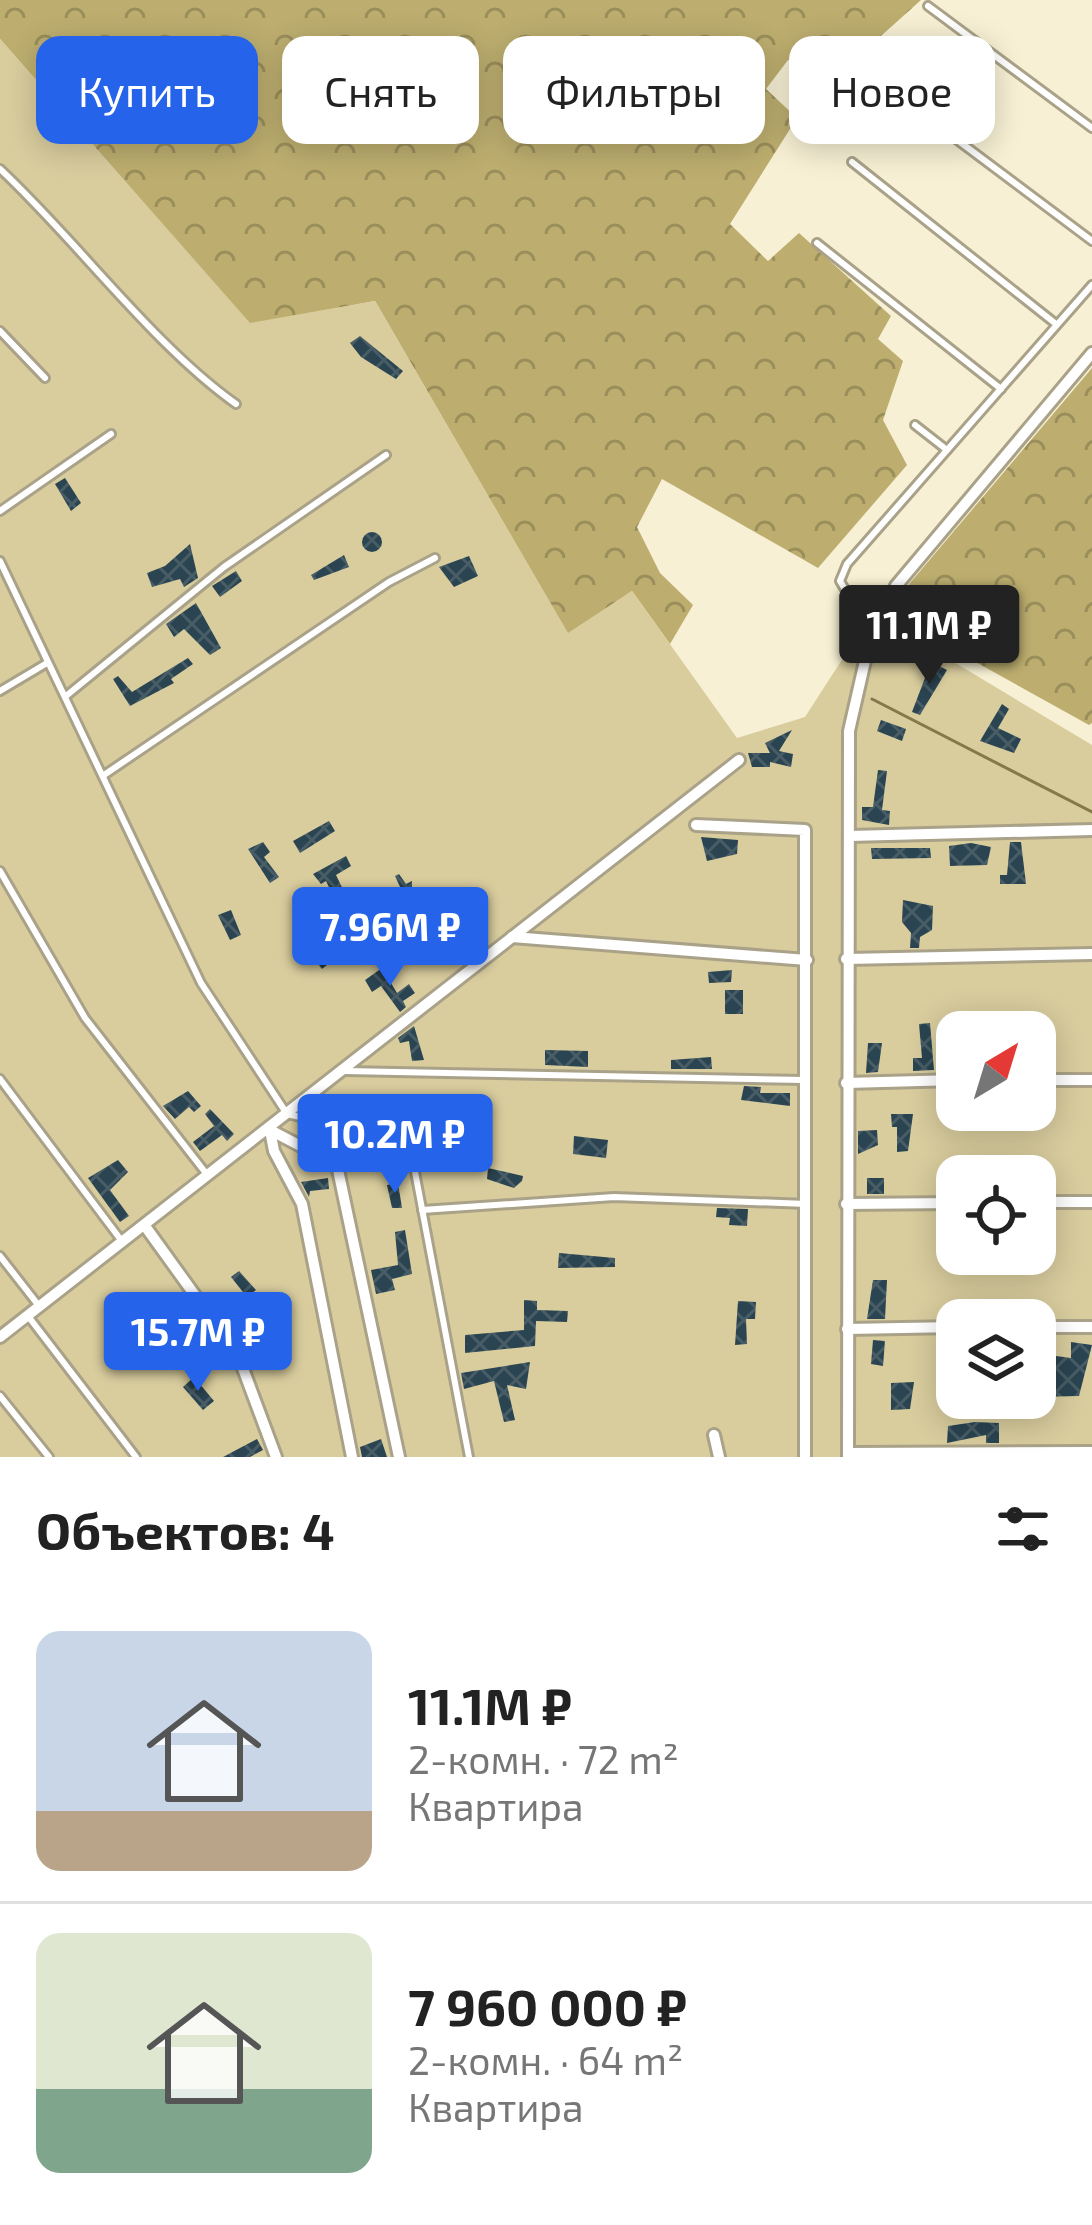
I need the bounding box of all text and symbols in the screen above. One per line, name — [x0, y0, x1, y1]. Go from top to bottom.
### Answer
chip: Купить — [36, 36, 258, 144]
chip: Снять — [282, 36, 479, 144]
chip: Фильтры — [503, 36, 765, 144]
chip: Новое — [789, 36, 995, 144]
pin: 11.1M ₽ — [818, 585, 1040, 687]
text: 11.1M ₽ — [866, 600, 992, 647]
pin: 7.96M ₽ — [279, 887, 501, 989]
text: 7.96M ₽ — [319, 902, 461, 949]
north arrow — [936, 1011, 1056, 1131]
map controls — [936, 1011, 1056, 1419]
pin: 10.2M ₽ — [284, 1094, 506, 1196]
text: 10.2M ₽ — [325, 1109, 465, 1156]
button: locate — [936, 1155, 1056, 1275]
pin: 15.7M ₽ — [87, 1292, 309, 1394]
button: layers — [936, 1299, 1056, 1419]
text: 15.7M ₽ — [131, 1307, 265, 1354]
icon: filters — [990, 1496, 1056, 1562]
text: Объектов: 4 — [36, 1499, 335, 1560]
text: 11.1M ₽ — [408, 1674, 572, 1735]
icon: home — [132, 1679, 276, 1823]
text: 2-комн. · 72 m² — [408, 1735, 679, 1782]
text: Квартира — [408, 1782, 584, 1829]
text: 7 960 000 ₽ — [408, 1975, 687, 2036]
icon: home — [132, 1981, 276, 2125]
text: 2-комн. · 64 m² — [408, 2036, 683, 2083]
text: Квартира — [408, 2083, 584, 2130]

